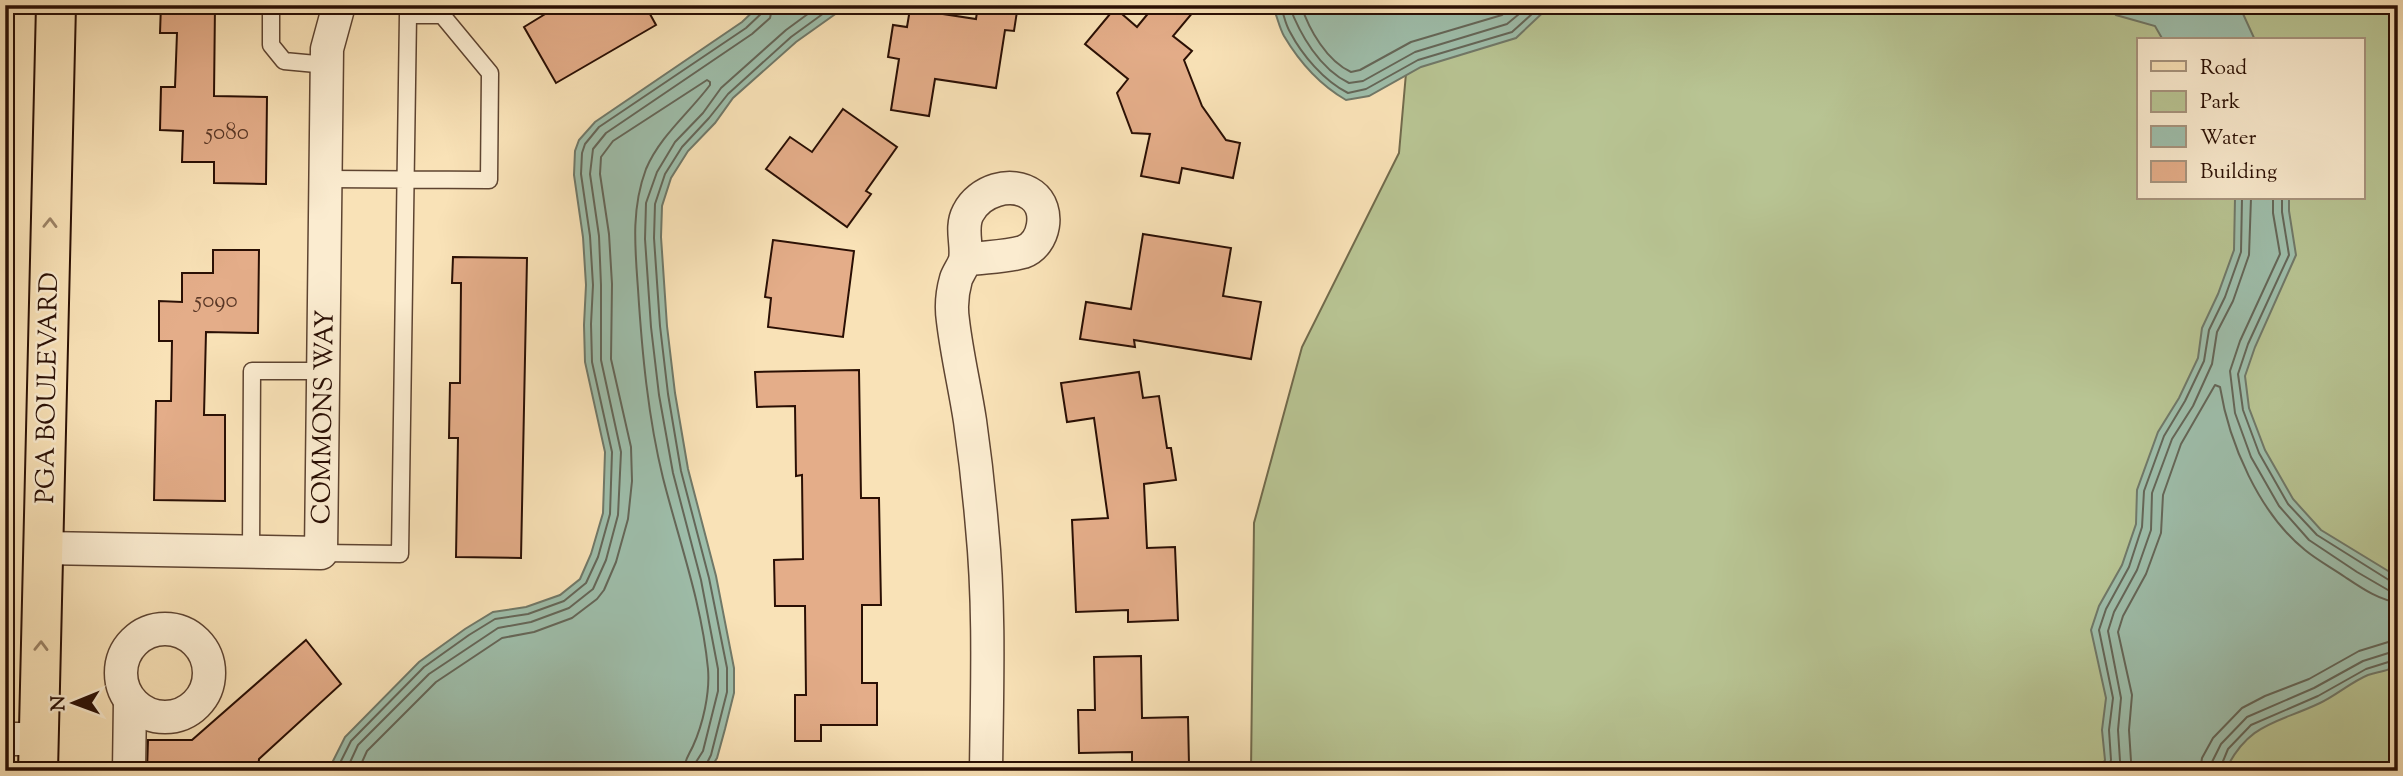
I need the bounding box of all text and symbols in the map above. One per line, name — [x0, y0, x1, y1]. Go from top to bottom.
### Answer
legend — [2137, 38, 2364, 200]
text: Road — [2200, 54, 2247, 84]
text: Park — [2200, 88, 2241, 118]
house number: 5080 — [203, 117, 249, 150]
text: Water — [2200, 124, 2257, 154]
text: Building — [2200, 158, 2277, 188]
one-way arrow — [43, 217, 58, 228]
street label: PGA BOULEVARD — [28, 272, 69, 504]
house number: 5090 — [192, 285, 238, 318]
street label: COMMONS WAY — [304, 309, 345, 525]
one-way arrow — [33, 641, 49, 651]
north arrow — [38, 668, 108, 738]
text: N — [46, 695, 73, 711]

